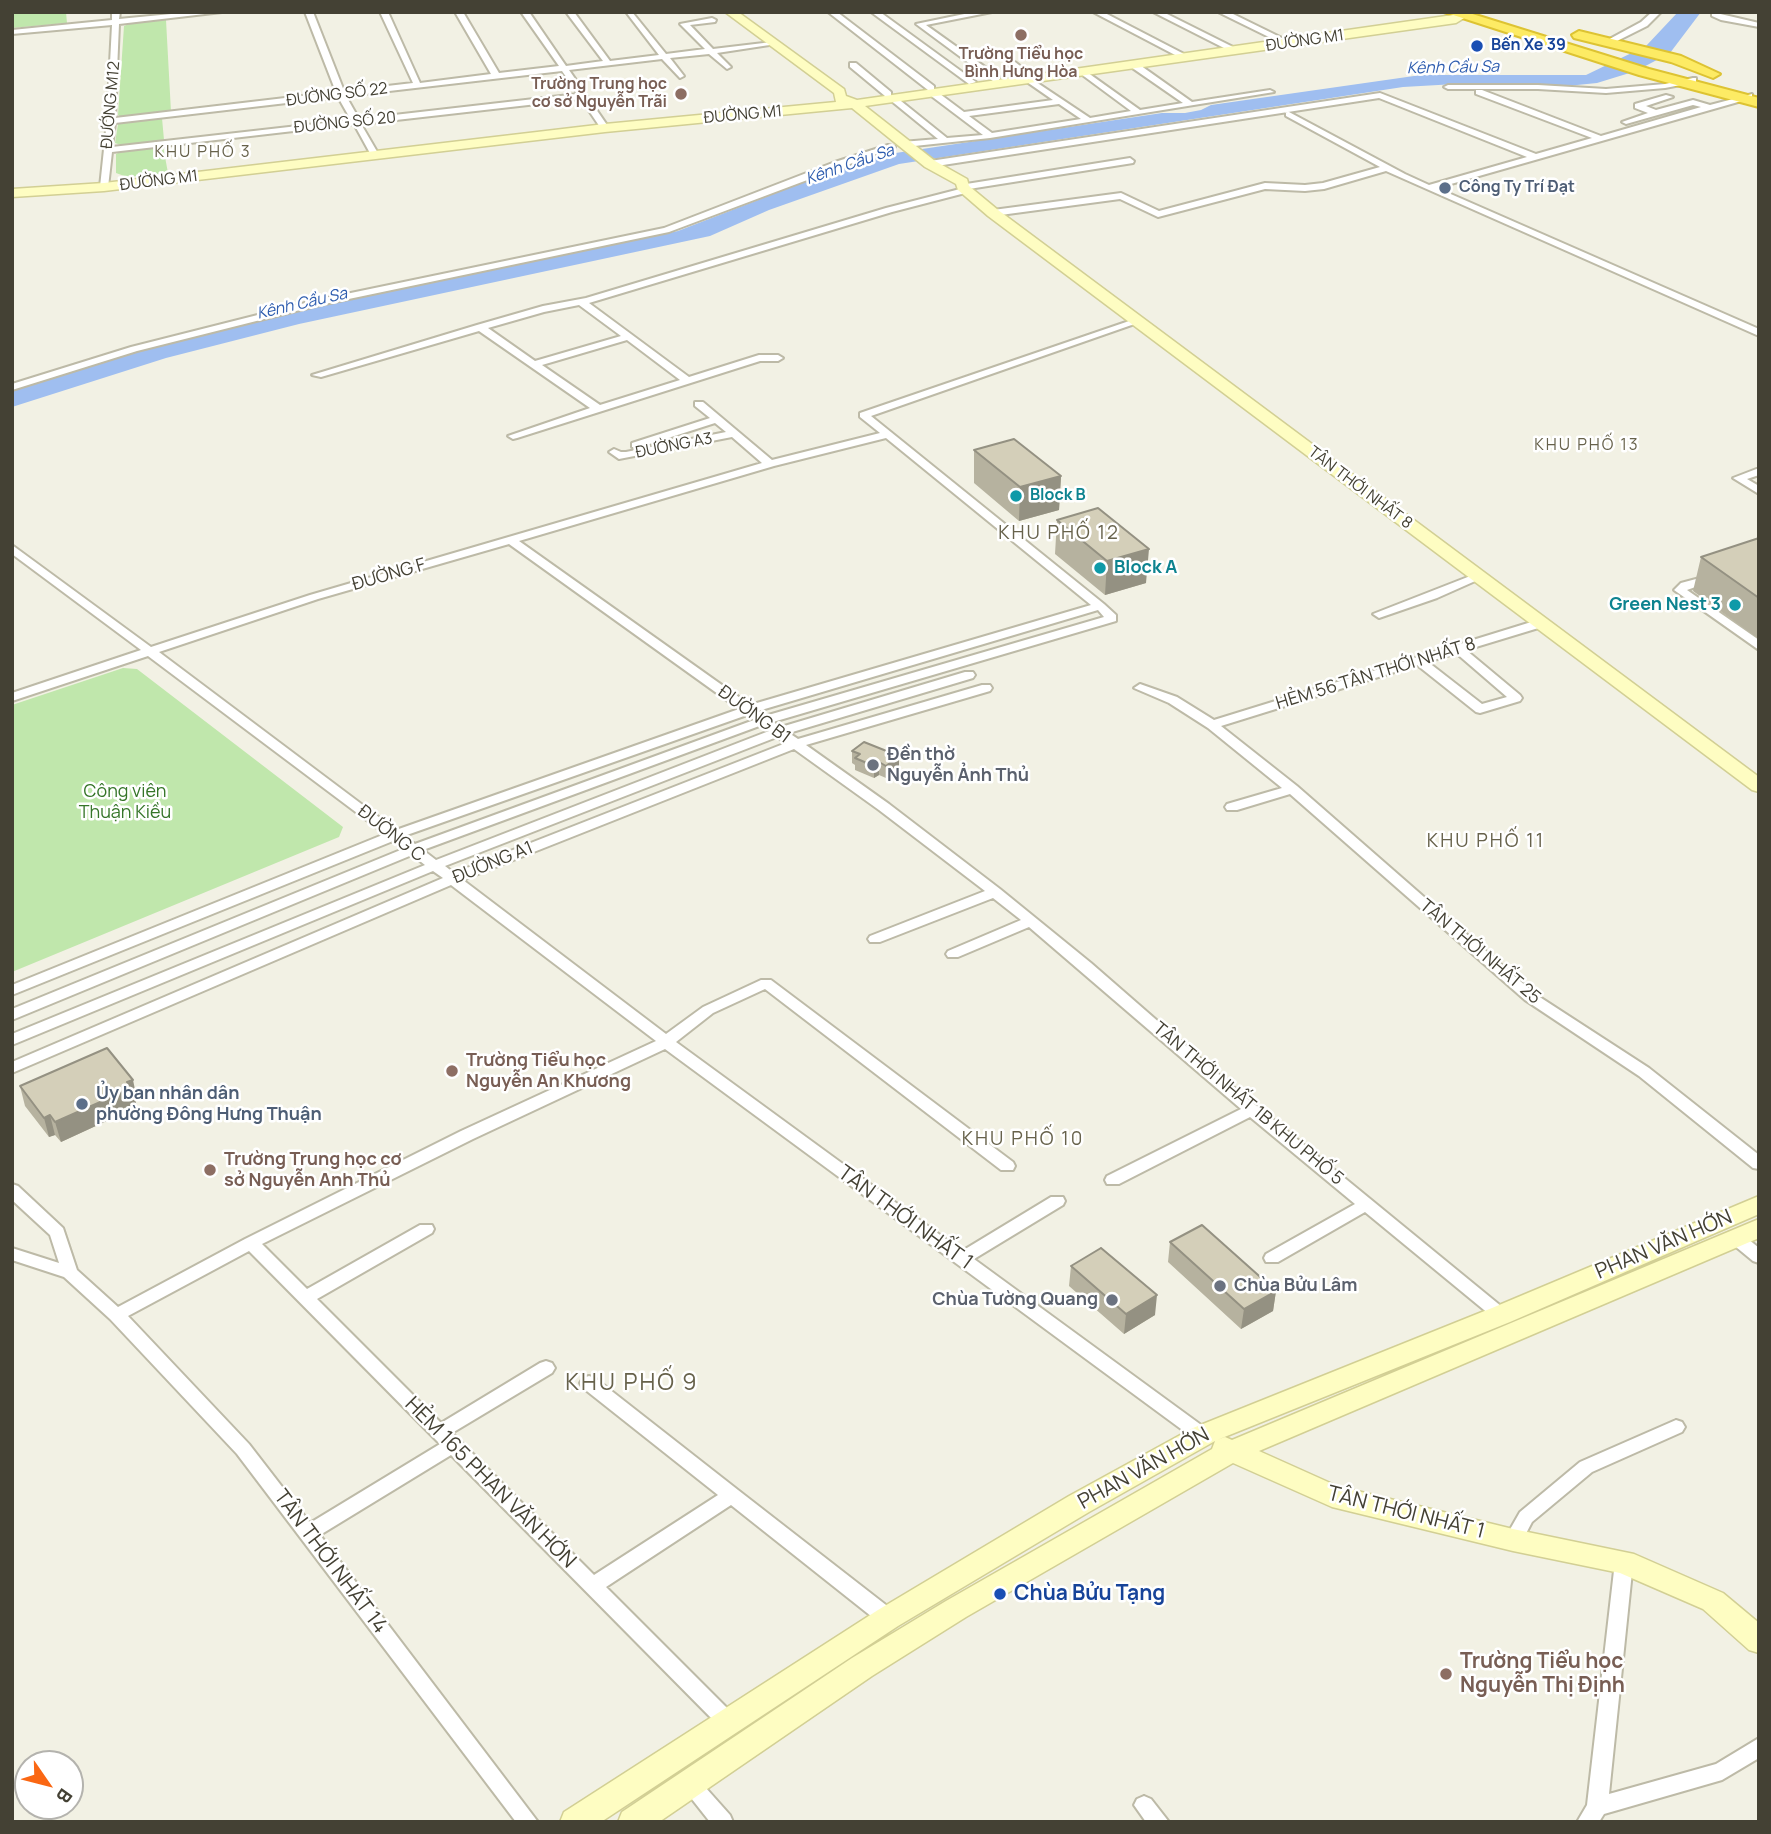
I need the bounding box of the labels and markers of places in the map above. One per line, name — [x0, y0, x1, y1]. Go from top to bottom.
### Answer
marker: Trường Tiểu học Bình Hưng Hòa — [1013, 27, 1029, 43]
place label: Bến Xe 39 — [1491, 36, 1566, 56]
marker: Bến Xe 39 — [1469, 38, 1485, 54]
place label: Trường Tiểu học Bình Hưng Hòa — [959, 45, 1083, 83]
place label: Trường Trung học cơ sở Nguyễn Trãi — [531, 75, 667, 113]
marker: Trường Trung học cơ sở Nguyễn Trãi — [673, 86, 689, 102]
place label: Công Ty Trí Đạt — [1459, 178, 1575, 198]
marker: Công Ty Trí Đạt — [1437, 180, 1453, 196]
place label: Block B — [1030, 486, 1086, 506]
marker: Block B — [1008, 488, 1024, 504]
place label: Block A — [1114, 557, 1177, 579]
marker: Block A — [1092, 560, 1108, 576]
place label: Green Nest 3 — [1609, 594, 1721, 616]
marker: Green Nest 3 — [1727, 597, 1743, 613]
place label: Đền thờ Nguyễn Ảnh Thủ — [887, 744, 1029, 786]
marker: Đền thờ Nguyễn Ảnh Thủ — [865, 757, 881, 773]
place label: Trường Tiểu học Nguyễn An Khương — [466, 1050, 631, 1092]
marker: Trường Tiểu học Nguyễn An Khương — [444, 1063, 460, 1079]
place label: Ủy ban nhân dân phường Đông Hưng Thuận — [96, 1083, 322, 1126]
marker: Ủy ban nhân dân phường Đông Hưng Thuận — [74, 1096, 90, 1112]
place label: Trường Trung học cơ sở Nguyễn Anh Thủ — [224, 1149, 402, 1192]
marker: Trường Trung học cơ sở Nguyễn Anh Thủ — [202, 1162, 218, 1178]
place label: Chùa Bửu Lâm — [1234, 1275, 1357, 1297]
marker: Chùa Bửu Lâm — [1212, 1278, 1228, 1294]
place label: Chùa Tường Quang — [932, 1289, 1098, 1311]
marker: Chùa Tường Quang — [1104, 1292, 1120, 1308]
place label: Chùa Bửu Tạng — [1014, 1581, 1165, 1607]
marker: Chùa Bửu Tạng — [992, 1586, 1008, 1602]
place label: Trường Tiểu học Nguyễn Thị Định — [1460, 1649, 1625, 1699]
marker: Trường Tiểu học Nguyễn Thị Định — [1438, 1666, 1454, 1682]

